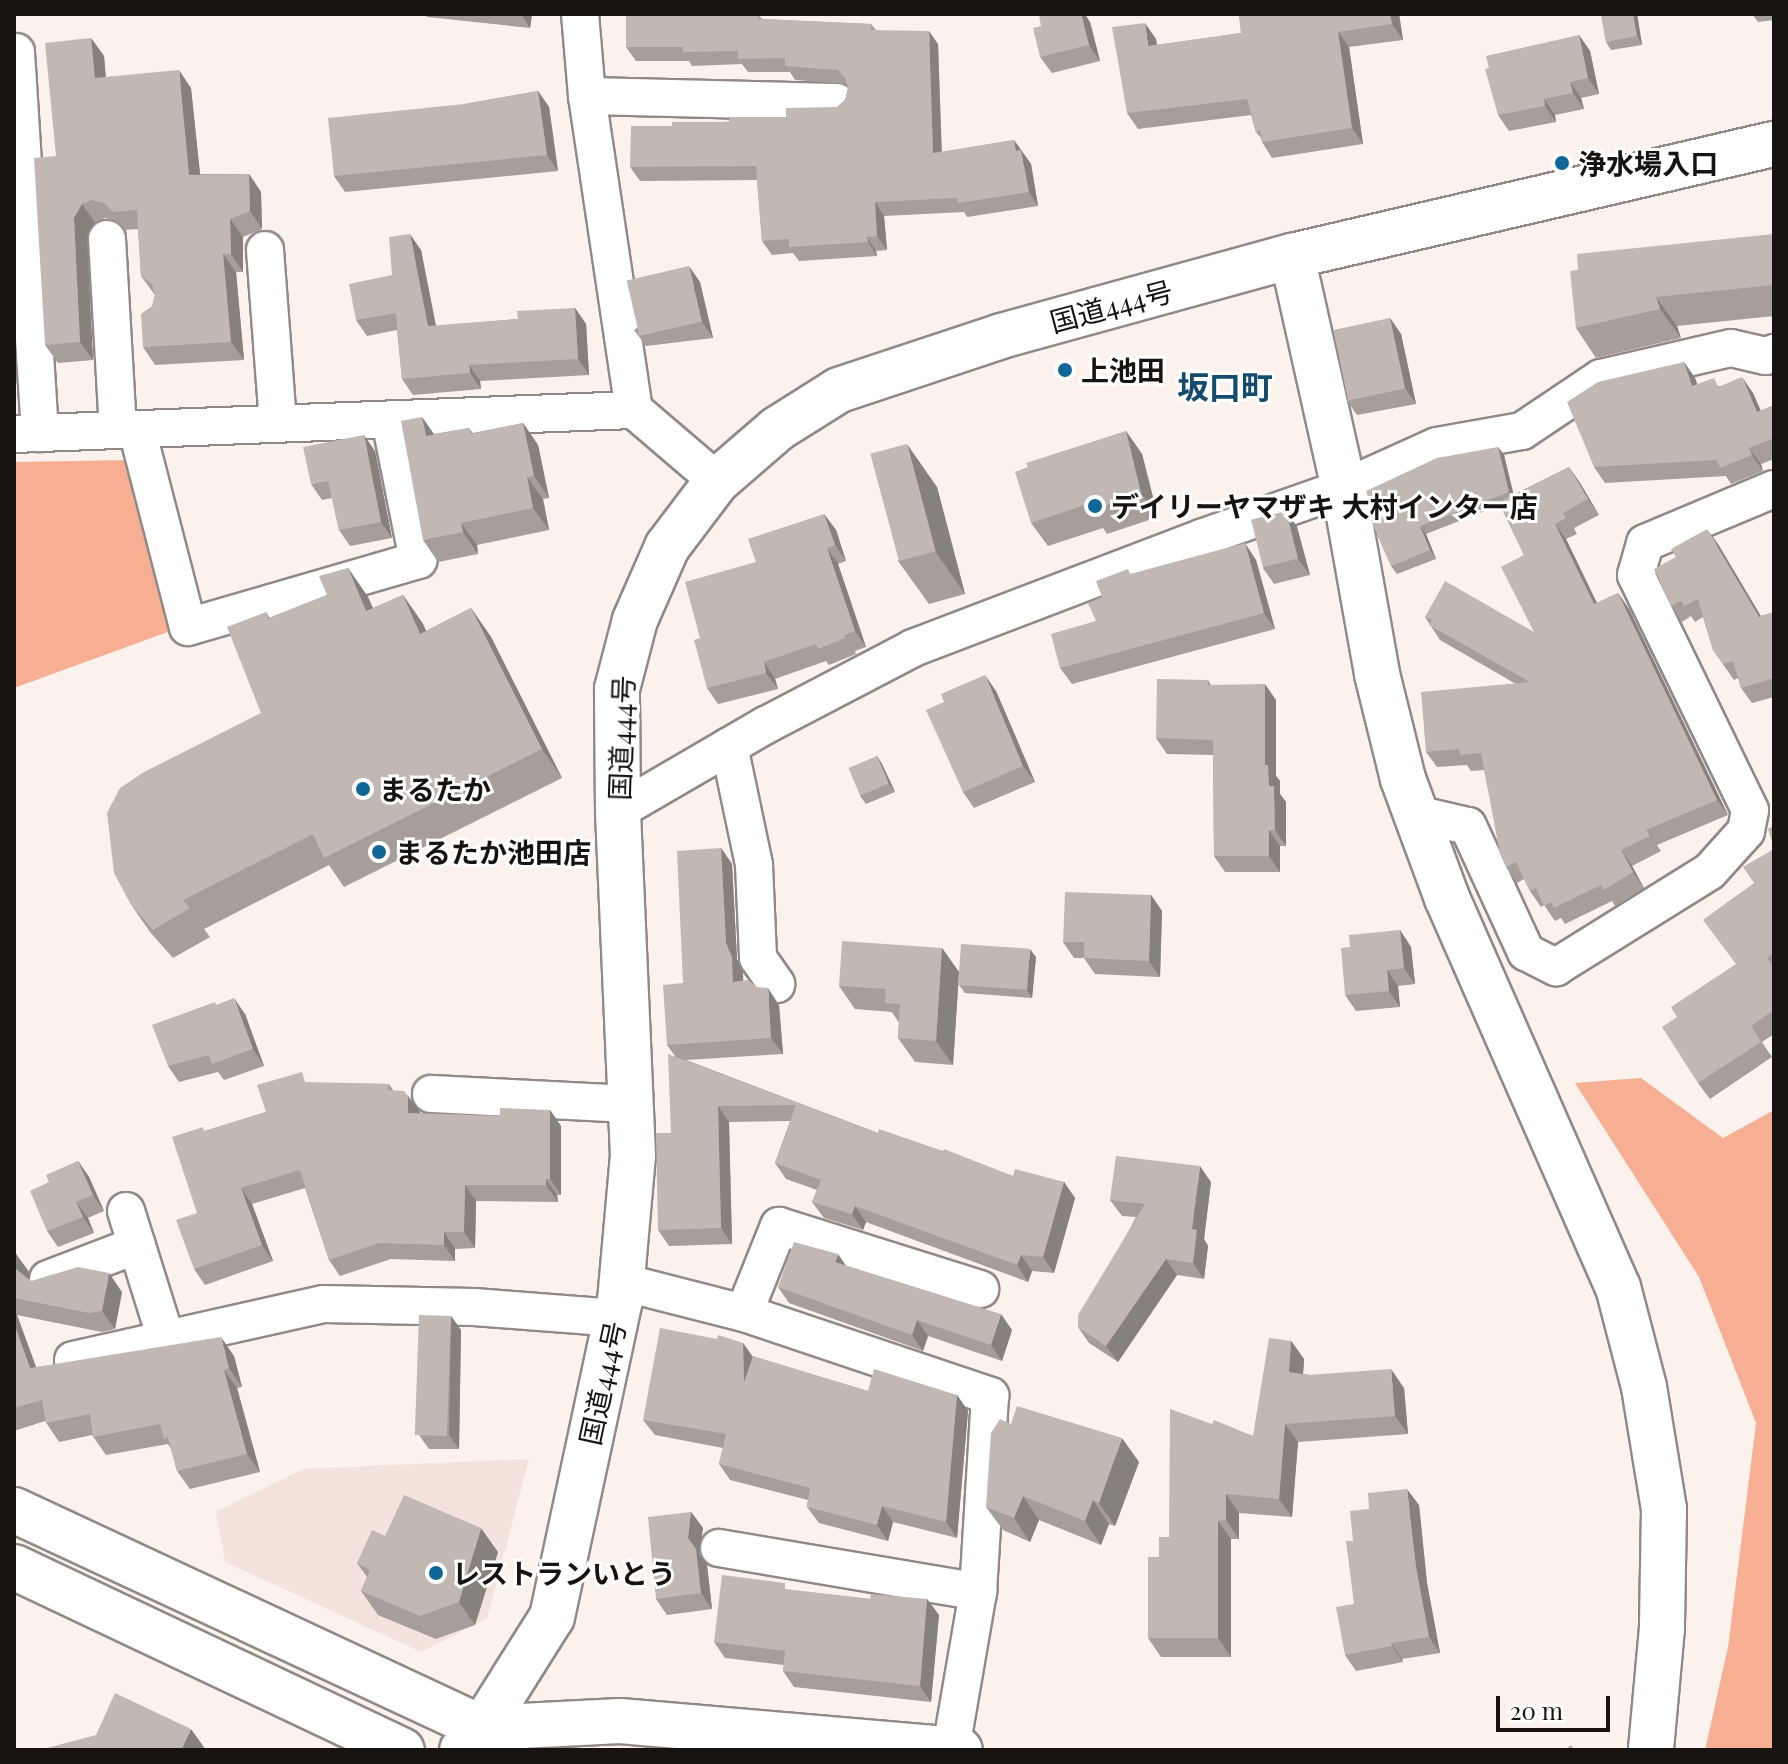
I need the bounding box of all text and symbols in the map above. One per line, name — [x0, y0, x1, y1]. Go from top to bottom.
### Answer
place label: 浄水場入口 — [1578, 146, 1718, 180]
marker: 浄水場入口 — [1553, 154, 1571, 172]
street label: 国道444号 — [1046, 274, 1176, 338]
place label: 上池田 — [1081, 353, 1165, 387]
marker: 上池田 — [1056, 361, 1074, 379]
district label: 坂口町 — [1177, 367, 1273, 405]
place label: デイリーヤマザキ 大村インター店 — [1111, 489, 1538, 523]
marker: デイリーヤマザキ 大村インター店 — [1086, 497, 1104, 515]
street label: 国道444号 — [602, 675, 640, 801]
place label: まるたか — [379, 772, 491, 806]
marker: まるたか — [354, 780, 372, 798]
place label: まるたか池田店 — [395, 835, 591, 869]
marker: まるたか池田店 — [370, 843, 388, 861]
street label: 国道444号 — [573, 1318, 631, 1448]
place label: レストランいとう — [452, 1556, 676, 1590]
marker: レストランいとう — [427, 1564, 445, 1582]
scale bar — [1500, 1680, 1614, 1730]
text: 20 m — [1510, 1694, 1563, 1726]

